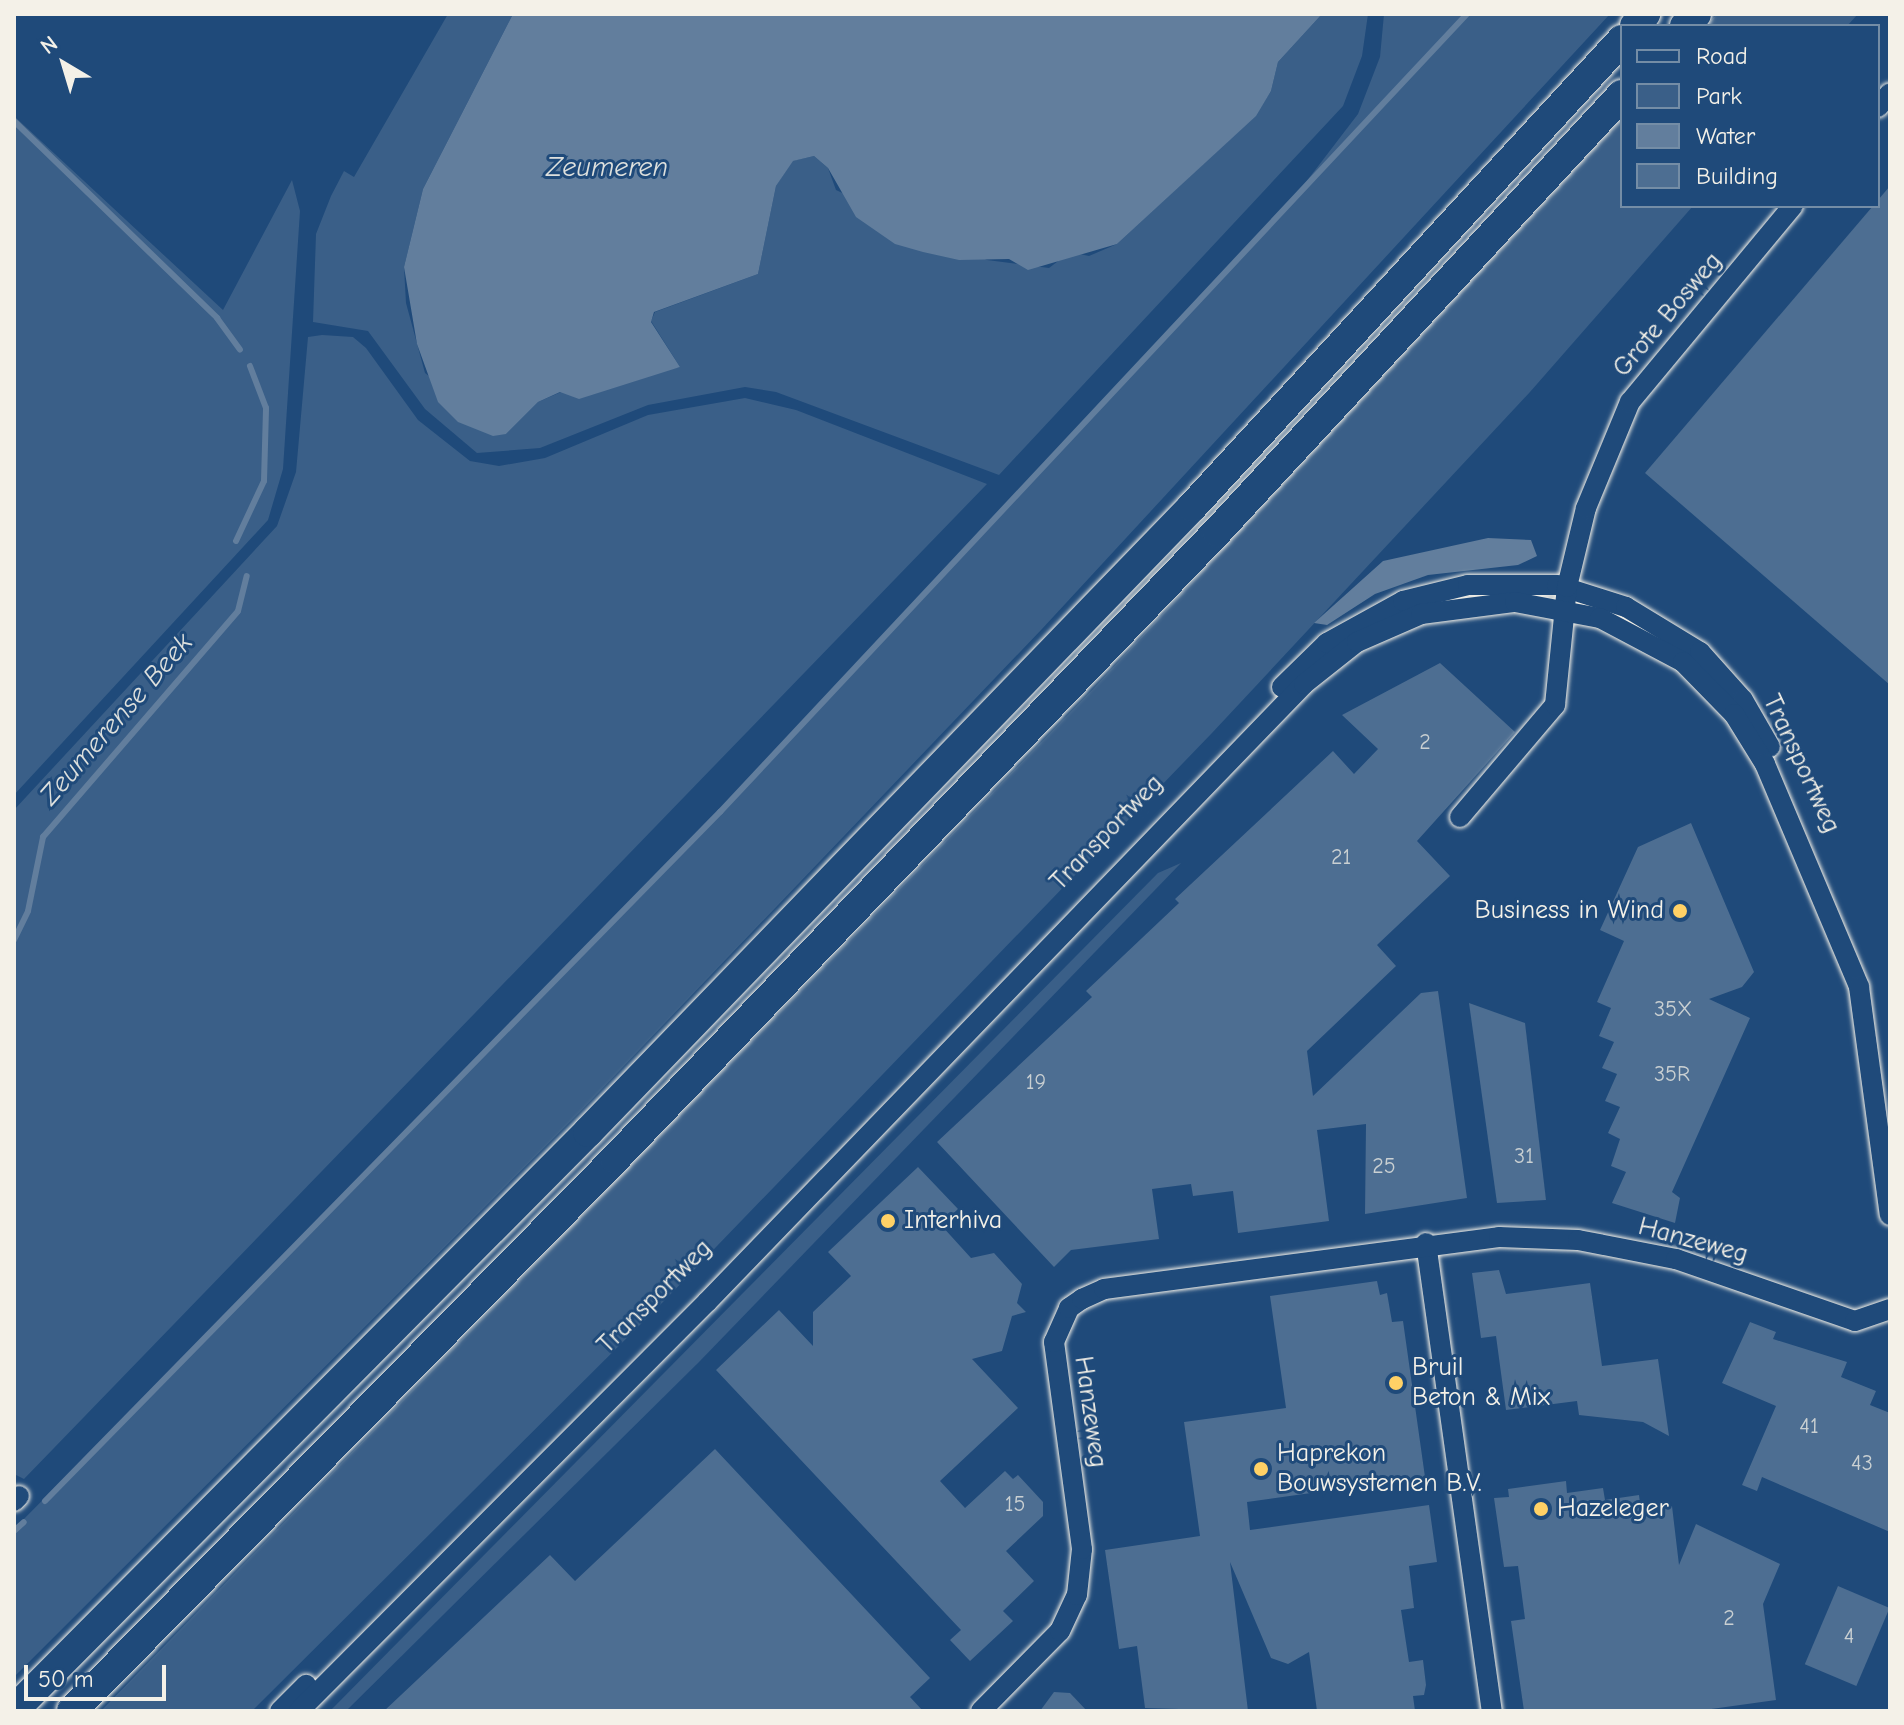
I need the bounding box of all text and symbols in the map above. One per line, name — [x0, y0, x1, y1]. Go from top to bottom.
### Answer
north arrow — [24, 24, 104, 104]
legend — [1620, 24, 1880, 208]
text: N — [36, 30, 63, 60]
text: Road — [1696, 42, 1748, 70]
text: Park — [1696, 82, 1742, 110]
text: Water — [1696, 122, 1755, 150]
water label: Zeumeren — [546, 150, 668, 184]
text: Building — [1696, 162, 1778, 190]
street label: Grote Bosweg — [1607, 246, 1729, 384]
water label: Zeumerense Beek — [32, 626, 200, 812]
street label: Transportweg — [1755, 690, 1847, 838]
house number: 2 — [1419, 730, 1431, 756]
street label: Transportweg — [1044, 768, 1170, 898]
house number: 21 — [1331, 845, 1351, 871]
place label: Business in Wind — [1475, 895, 1664, 927]
marker: Business in Wind — [1671, 902, 1689, 920]
house number: 35X — [1654, 997, 1692, 1023]
house number: 35R — [1654, 1062, 1690, 1088]
house number: 19 — [1026, 1070, 1046, 1096]
house number: 31 — [1514, 1144, 1534, 1170]
house number: 25 — [1372, 1154, 1396, 1180]
place label: Interhiva — [904, 1205, 1002, 1237]
street label: Hanzeweg — [1635, 1211, 1751, 1271]
marker: Interhiva — [879, 1212, 897, 1230]
street label: Transportweg — [591, 1233, 719, 1361]
place label: Bruil Beton & Mix — [1412, 1352, 1550, 1414]
street label: Hanzeweg — [1067, 1354, 1113, 1470]
marker: Bruil Beton & Mix — [1387, 1374, 1405, 1392]
house number: 41 — [1799, 1414, 1819, 1440]
place label: Haprekon Bouwsystemen B.V. — [1277, 1438, 1482, 1500]
house number: 43 — [1851, 1451, 1873, 1477]
marker: Haprekon Bouwsystemen B.V. — [1252, 1460, 1270, 1478]
house number: 15 — [1005, 1492, 1025, 1518]
place label: Hazeleger — [1557, 1493, 1669, 1525]
marker: Hazeleger — [1532, 1500, 1550, 1518]
house number: 2 — [1723, 1606, 1735, 1632]
house number: 4 — [1844, 1624, 1854, 1650]
scale bar — [28, 1649, 170, 1699]
text: 50 m — [38, 1665, 94, 1693]

